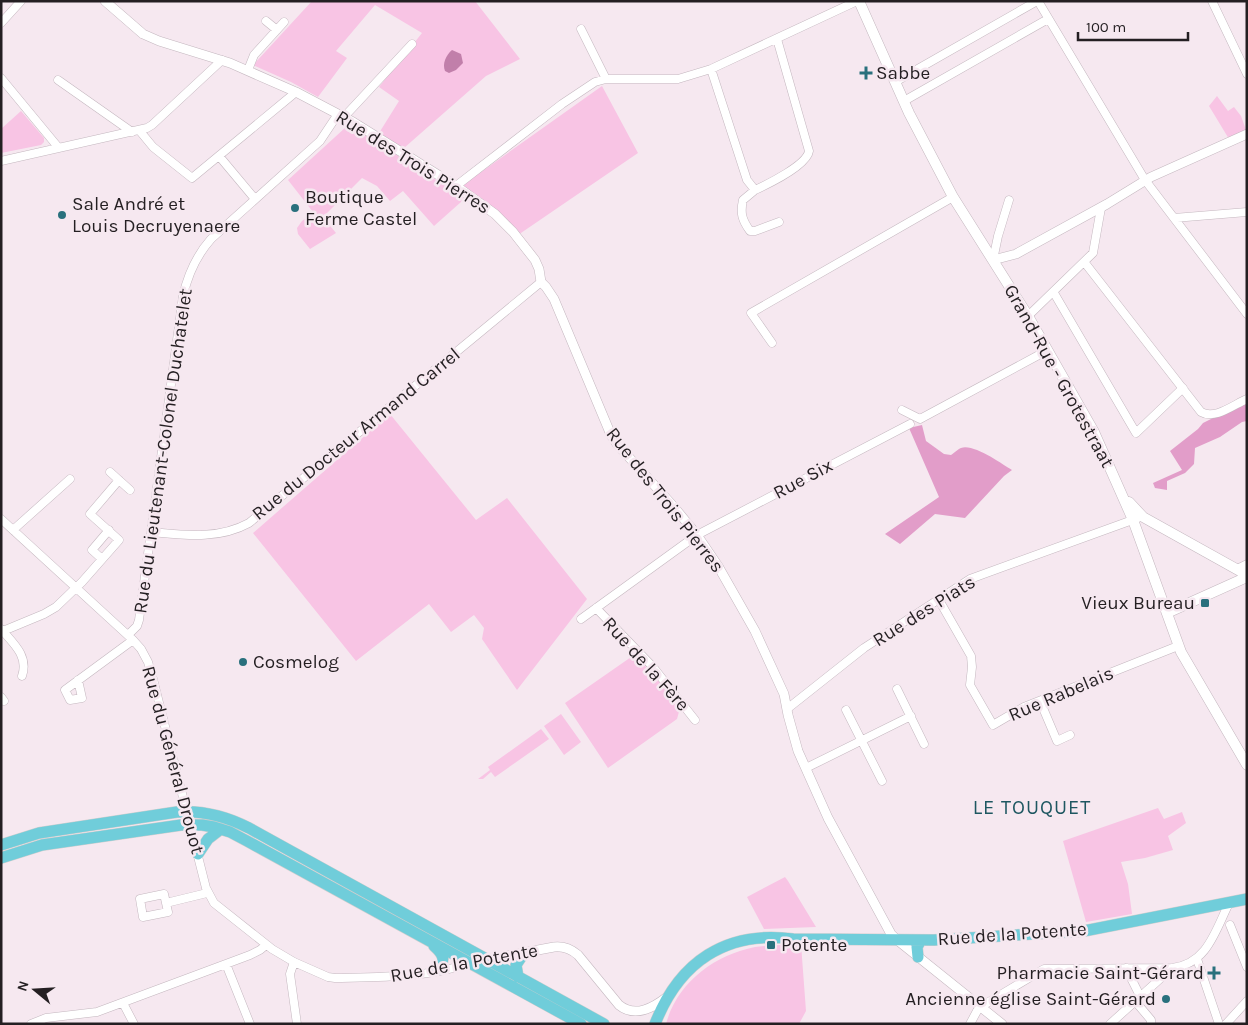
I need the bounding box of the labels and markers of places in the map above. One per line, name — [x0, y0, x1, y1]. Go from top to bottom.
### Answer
place label: Sabbe — [876, 62, 930, 84]
marker: Sabbe — [860, 67, 872, 79]
place label: Boutique Ferme Castel — [305, 186, 417, 230]
place label: Sale André et Louis Decruyenaere — [72, 193, 240, 237]
marker: Boutique Ferme Castel — [289, 202, 301, 214]
marker: Sale André et Louis Decruyenaere — [56, 209, 68, 221]
place label: Vieux Bureau — [1081, 592, 1195, 614]
marker: Vieux Bureau — [1199, 597, 1211, 609]
place label: Cosmelog — [253, 651, 339, 673]
marker: Cosmelog — [237, 656, 249, 668]
place label: Potente — [781, 934, 847, 956]
marker: Potente — [765, 939, 777, 951]
place label: Pharmacie Saint-Gérard — [996, 962, 1204, 984]
marker: Pharmacie Saint-Gérard — [1208, 967, 1220, 979]
place label: Ancienne église Saint-Gérard — [905, 988, 1156, 1010]
marker: Ancienne église Saint-Gérard — [1160, 993, 1172, 1005]

